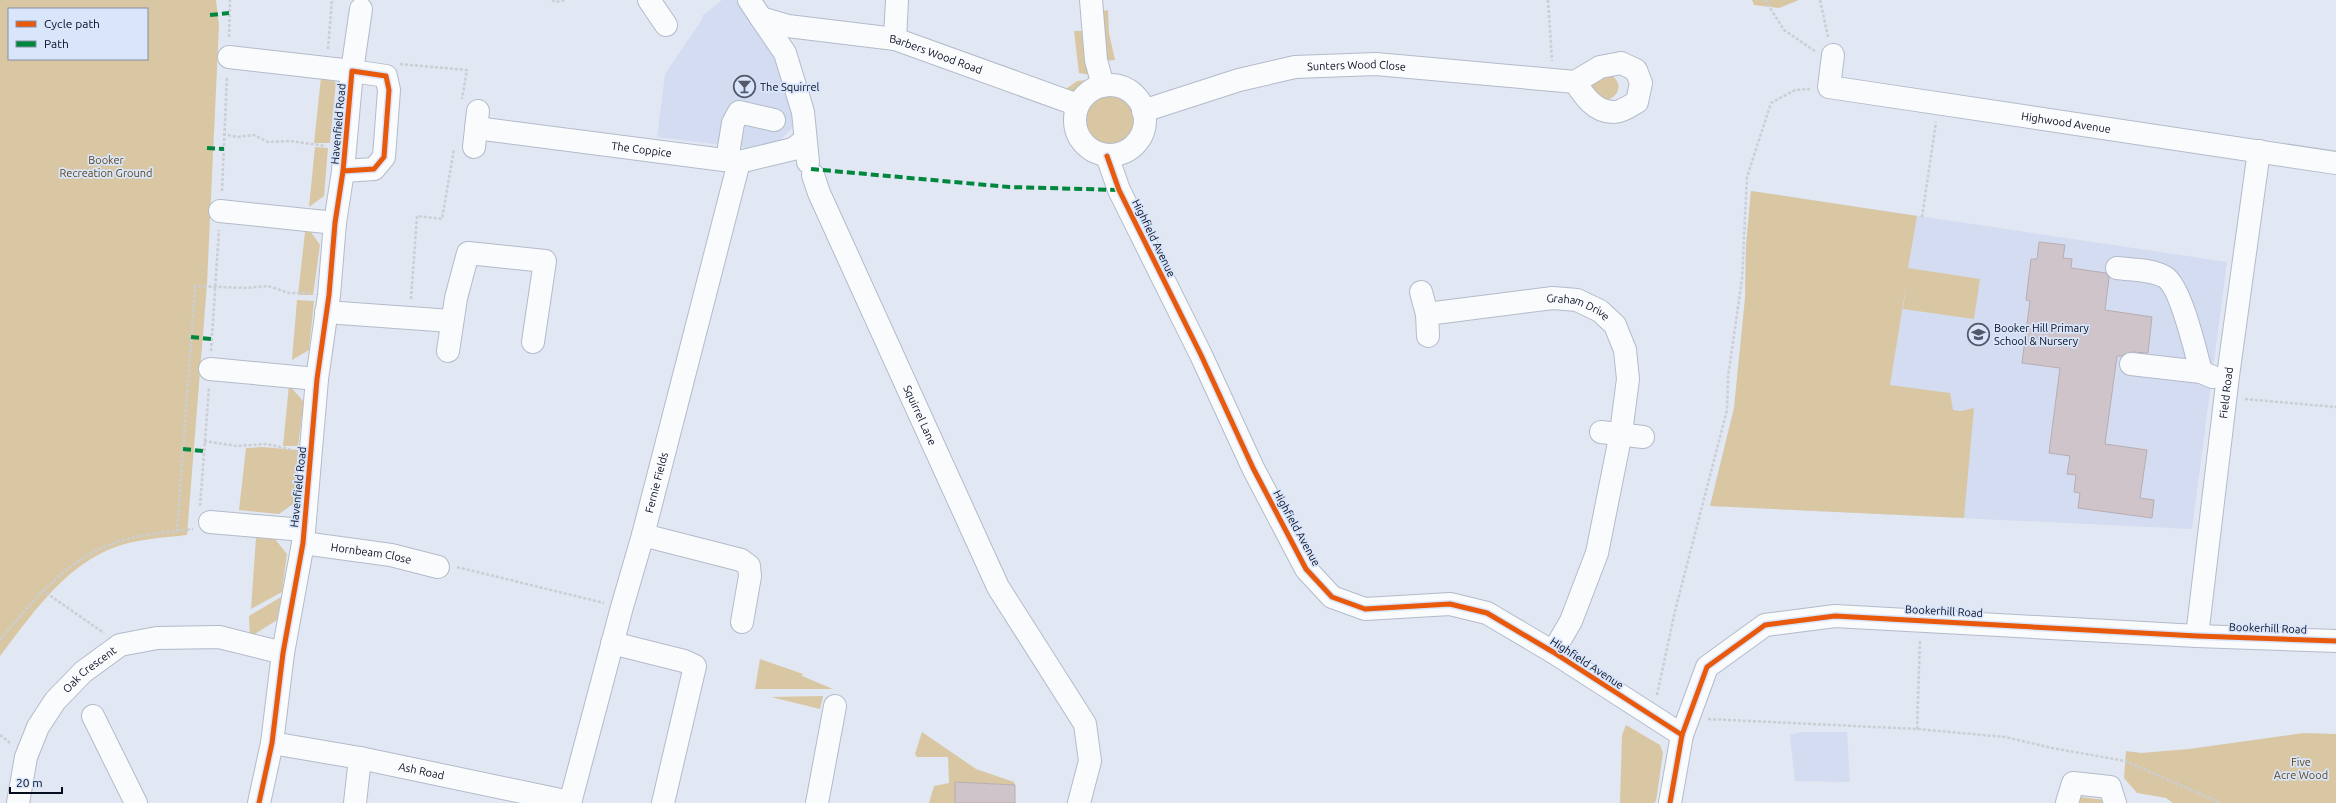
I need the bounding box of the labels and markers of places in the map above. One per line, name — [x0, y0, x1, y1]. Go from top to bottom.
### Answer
bar icon: The Squirrel — [731, 74, 757, 100]
place label: The Squirrel — [760, 81, 820, 93]
school or university icon: Booker Hill Primary School & Nursery — [1966, 321, 1992, 347]
place label: Booker Hill Primary School & Nursery — [1994, 322, 2090, 347]

